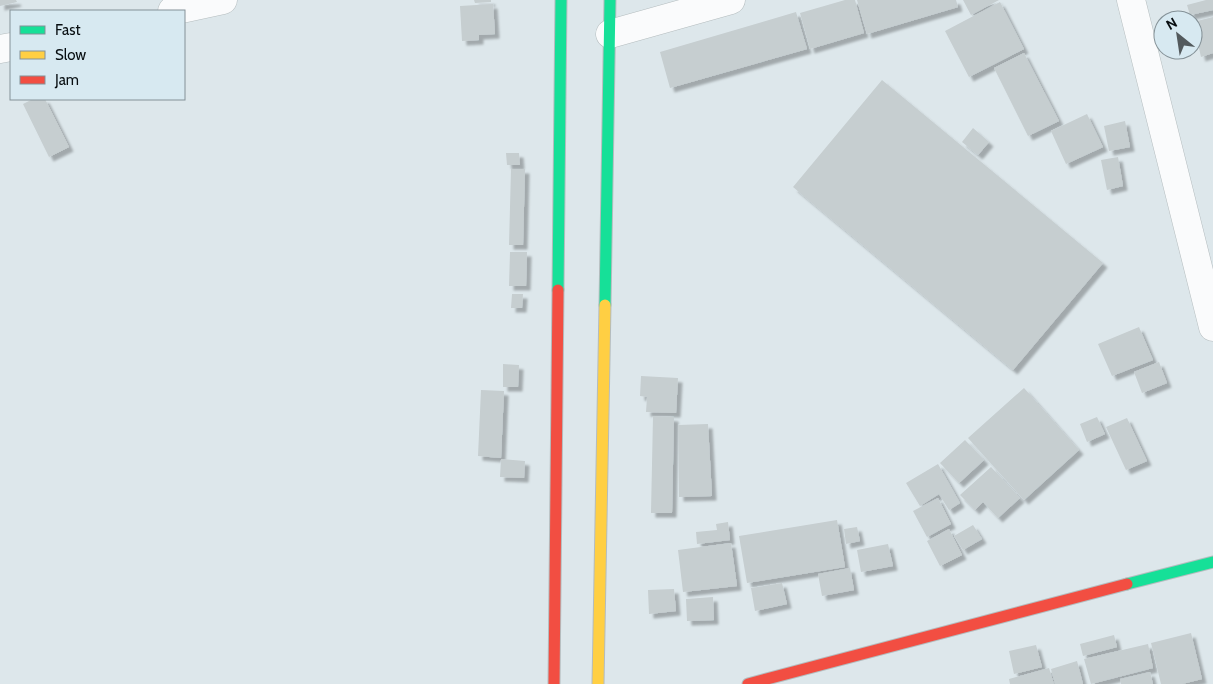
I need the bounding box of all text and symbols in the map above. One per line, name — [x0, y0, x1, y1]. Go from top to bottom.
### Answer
legend — [10, 10, 185, 100]
north arrow — [1153, 10, 1203, 60]
text: N — [1163, 13, 1180, 34]
text: Fast — [55, 21, 80, 39]
text: Slow — [55, 46, 86, 64]
text: Jam — [54, 71, 79, 89]

